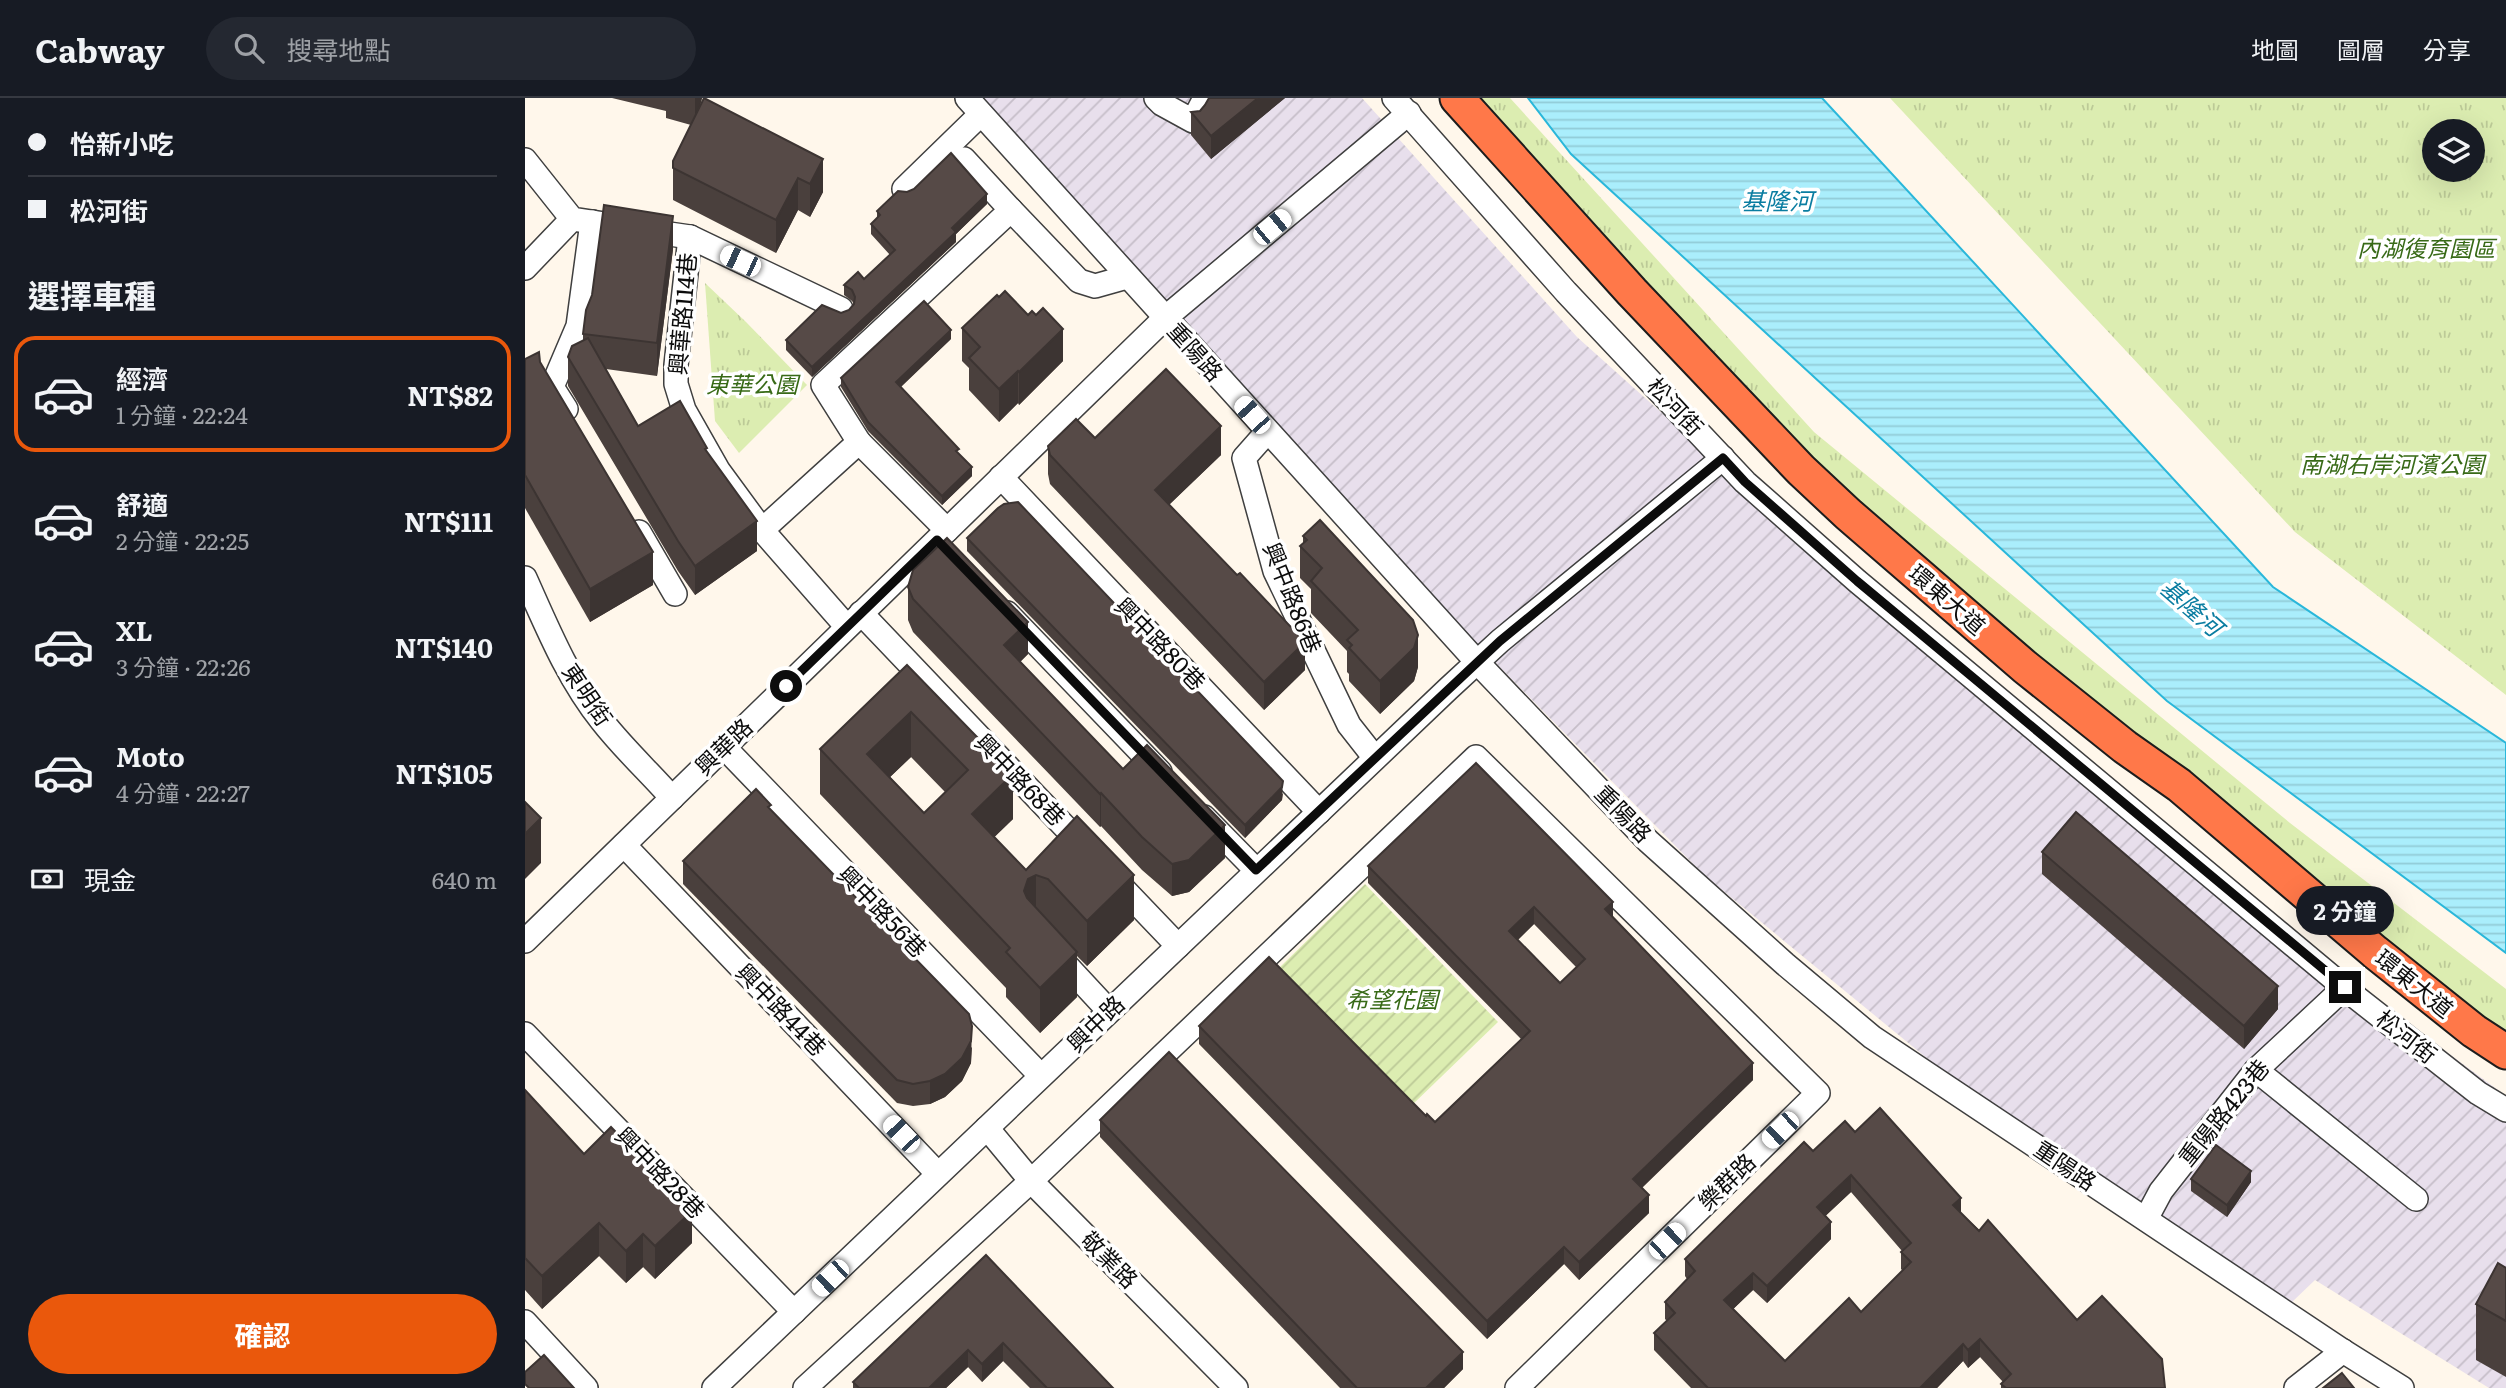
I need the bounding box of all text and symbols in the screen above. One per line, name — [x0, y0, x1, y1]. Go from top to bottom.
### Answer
search box — [206, 17, 696, 80]
text: Cabway — [35, 24, 164, 73]
icon: search — [230, 29, 268, 67]
text: 搜尋地點 — [286, 29, 390, 68]
text: 地圖 — [2251, 31, 2299, 66]
text: 圖層 — [2337, 31, 2385, 66]
text: 分享 — [2423, 31, 2471, 66]
map controls — [2422, 119, 2485, 182]
button: layers — [2422, 119, 2485, 182]
text: 怡新小吃 — [70, 123, 174, 162]
water label: 基隆河 — [1741, 182, 1817, 217]
text: 松河街 — [70, 190, 148, 229]
car — [1250, 205, 1295, 249]
park label: 內湖復育園區 — [2357, 230, 2498, 264]
car — [717, 243, 764, 279]
street label: 興華路114巷 — [659, 251, 703, 376]
text: 選擇車種 — [28, 270, 156, 318]
street label: 重陽路 — [1161, 314, 1232, 388]
text: 經濟 — [116, 358, 168, 397]
icon: car — [32, 363, 95, 426]
park label: 東華公園 — [706, 366, 801, 400]
street label: 松河街 — [1641, 369, 1712, 442]
text: NT$82 — [407, 375, 493, 414]
car — [1231, 392, 1274, 438]
text: 1 分鐘 · 22:24 — [116, 397, 248, 431]
park label: 南湖右岸河濱公園 — [2300, 446, 2487, 480]
text: 舒適 — [116, 484, 168, 523]
icon: car — [32, 489, 95, 552]
text: NT$111 — [404, 501, 493, 540]
text: 2 分鐘 · 22:25 — [116, 523, 249, 557]
street label: 興中路86巷 — [1256, 537, 1332, 658]
street label: 環東大道 — [1902, 555, 1994, 641]
water label: 基隆河 — [2154, 569, 2234, 646]
street label: 興中路80巷 — [1108, 588, 1215, 697]
text: XL — [116, 610, 153, 649]
icon: car — [32, 615, 95, 678]
text: NT$140 — [395, 627, 493, 666]
text: 3 分鐘 · 22:26 — [116, 649, 251, 683]
street label: 東明街 — [555, 656, 622, 732]
route start — [770, 670, 802, 702]
street label: 興華路 — [686, 709, 759, 782]
street label: 興中路68巷 — [969, 725, 1074, 833]
text: Moto — [116, 736, 185, 775]
icon: car — [32, 741, 95, 804]
text: NT$105 — [395, 753, 493, 792]
text: 4 分鐘 · 22:27 — [116, 775, 250, 809]
street label: 重陽路 — [1588, 776, 1661, 849]
street label: 興中路56巷 — [831, 857, 936, 964]
text: 現金 — [84, 859, 136, 898]
icon: cash — [28, 860, 66, 898]
text: 640 m — [432, 862, 497, 896]
callout: 2 分鐘 — [2296, 886, 2394, 934]
text: 2 分鐘 — [2314, 893, 2376, 927]
street label: 環東大道 — [2369, 940, 2462, 1025]
street label: 興中路44巷 — [729, 955, 835, 1063]
route end — [2329, 971, 2361, 1003]
park label: 希望花園 — [1346, 981, 1441, 1015]
street label: 興中路 — [1058, 986, 1131, 1059]
street label: 松河街 — [2370, 1001, 2445, 1070]
street label: 重陽路423巷 — [2169, 1051, 2276, 1172]
car — [1758, 1108, 1803, 1152]
car — [879, 1112, 924, 1156]
street label: 興中路28巷 — [609, 1118, 714, 1225]
street label: 重陽路 — [2028, 1131, 2104, 1198]
street label: 樂群路 — [1689, 1144, 1762, 1217]
car — [1645, 1219, 1690, 1263]
street label: 敬業路 — [1074, 1222, 1147, 1295]
car — [808, 1256, 853, 1300]
button: 確認 — [28, 1294, 497, 1374]

